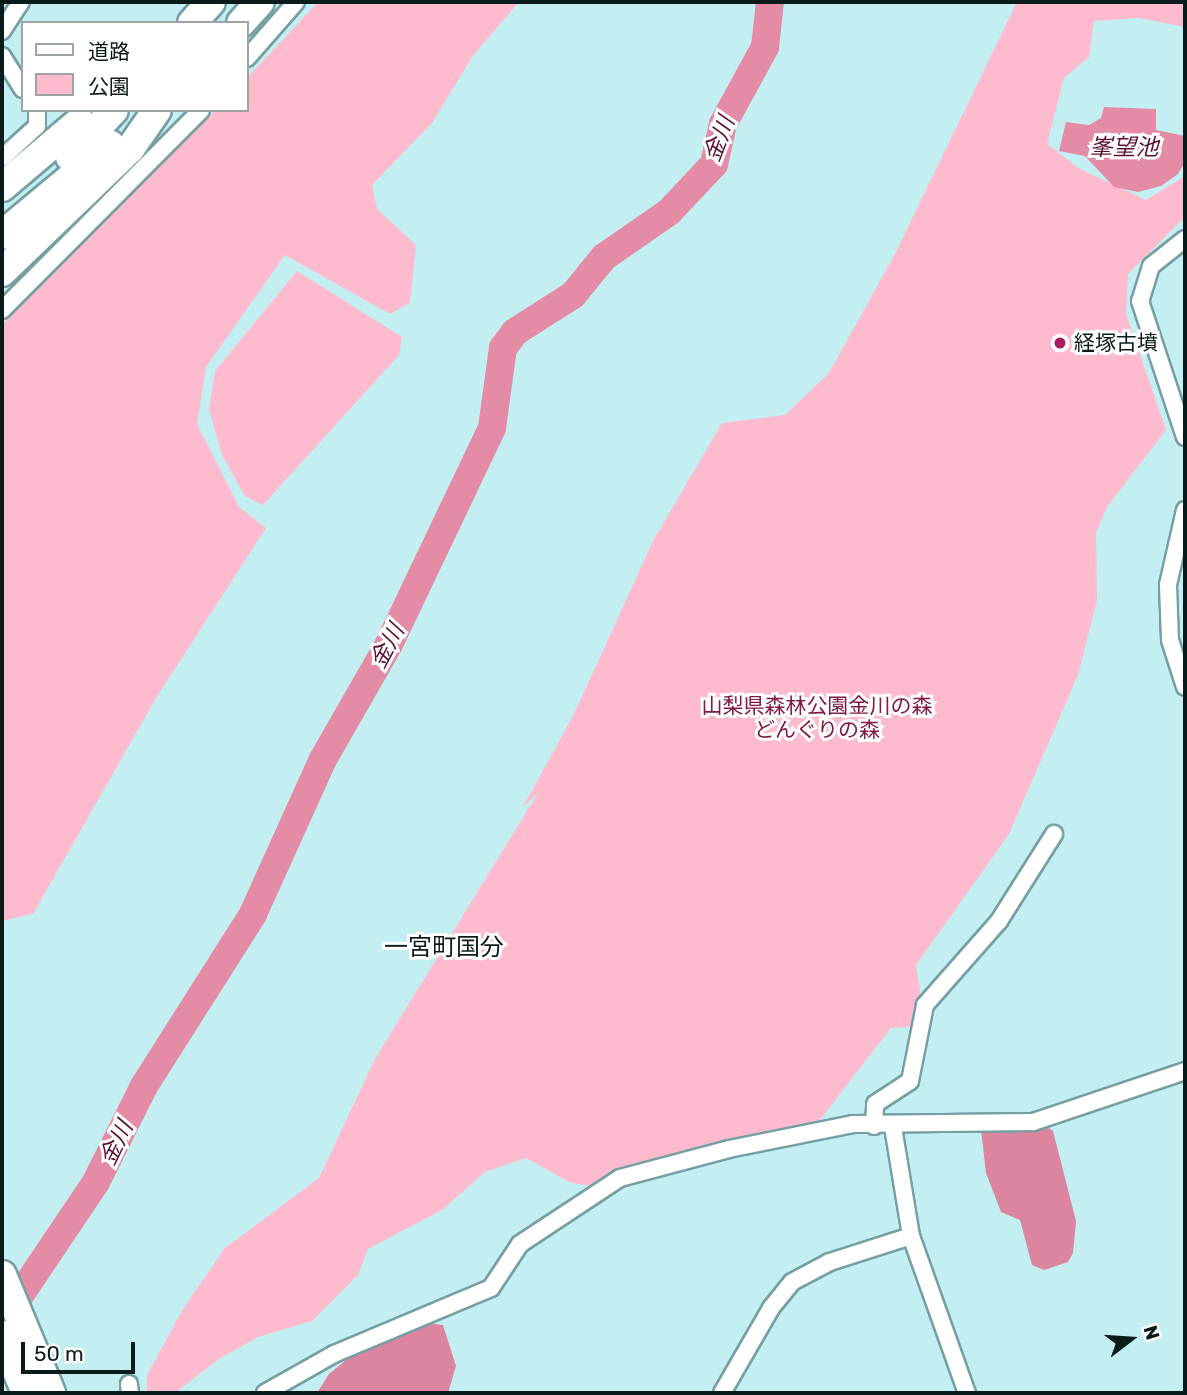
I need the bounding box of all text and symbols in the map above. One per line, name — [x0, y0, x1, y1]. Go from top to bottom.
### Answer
legend — [21, 21, 248, 112]
text: 道路 — [88, 39, 130, 64]
text: 公園 — [88, 74, 130, 99]
water label: 金川 — [698, 113, 740, 165]
water label: 峯望池 — [1090, 133, 1158, 161]
place label: 経塚古墳 — [1074, 330, 1158, 356]
marker: 経塚古墳 — [1052, 335, 1068, 351]
water label: 金川 — [364, 619, 410, 673]
park label: 山梨県森林公園金川の森 どんぐりの森 — [702, 693, 932, 743]
district label: 一宮町国分 — [384, 934, 504, 962]
water label: 金川 — [94, 1116, 138, 1170]
north arrow — [1096, 1304, 1166, 1374]
text: N — [1139, 1323, 1165, 1343]
scale bar — [24, 1328, 138, 1372]
text: 50 m — [34, 1341, 84, 1366]

